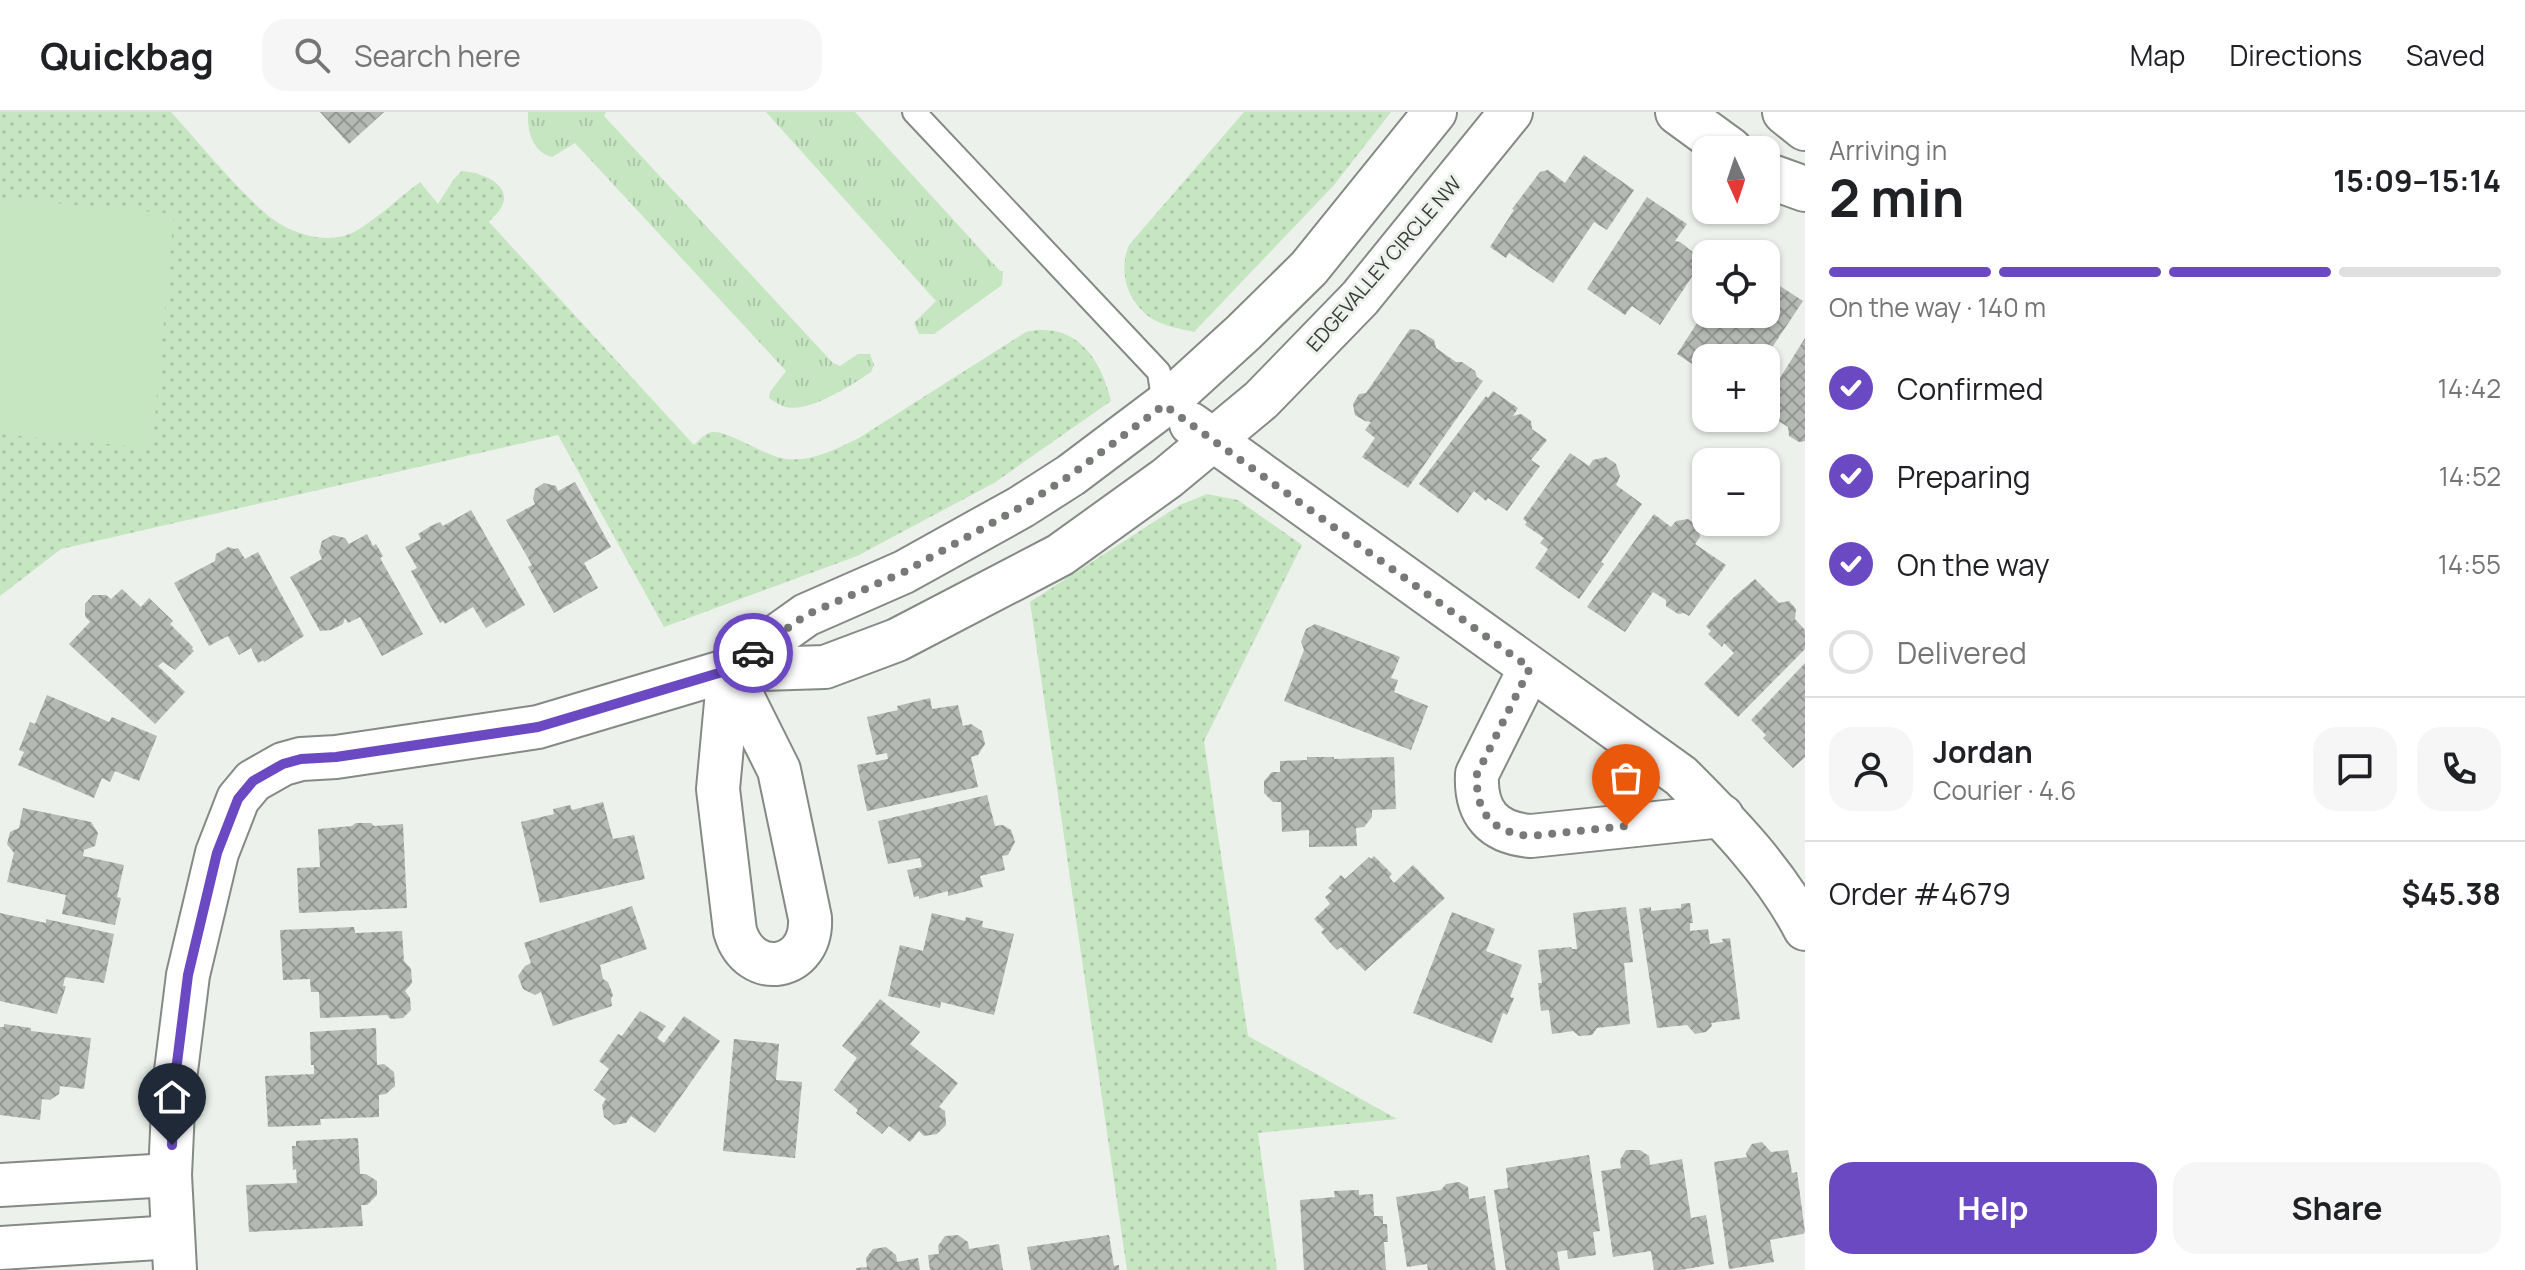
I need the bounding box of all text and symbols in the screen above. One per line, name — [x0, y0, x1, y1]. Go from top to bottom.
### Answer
search box — [262, 19, 822, 91]
text: Quickbag — [40, 29, 214, 81]
icon: search — [290, 33, 334, 77]
text: Search here — [354, 35, 521, 76]
text: Map — [2130, 36, 2185, 74]
text: Directions — [2229, 36, 2362, 74]
text: Saved — [2406, 36, 2485, 74]
text: Arriving in — [1829, 132, 1947, 168]
north arrow — [1692, 136, 1780, 224]
map controls — [1692, 136, 1780, 536]
text: 15:09–15:14 — [2333, 160, 2501, 201]
text: 2 min — [1829, 162, 1964, 233]
street label: EDGEVALLEY CIRCLE NW — [1300, 170, 1467, 357]
button: locate — [1692, 240, 1780, 328]
text: On the way · 140 m — [1829, 289, 2046, 325]
button: + — [1692, 344, 1780, 432]
icon: check — [1829, 366, 1873, 410]
text: Confirmed — [1897, 368, 2044, 409]
text: 14:42 — [2438, 370, 2501, 406]
button: − — [1692, 448, 1780, 536]
icon: check — [1829, 454, 1873, 498]
text: Preparing — [1897, 456, 2031, 497]
text: 14:52 — [2439, 458, 2501, 494]
icon: check — [1829, 542, 1873, 586]
text: On the way — [1897, 544, 2050, 585]
text: 14:55 — [2438, 546, 2501, 582]
courier — [713, 613, 793, 693]
icon: car — [731, 631, 775, 675]
text: Delivered — [1897, 632, 2027, 673]
button: person — [1829, 727, 1913, 811]
button: chat — [2313, 727, 2397, 811]
button: phone — [2417, 727, 2501, 811]
text: Jordan — [1933, 731, 2033, 772]
pin — [1592, 744, 1660, 826]
icon: bag — [1604, 756, 1648, 800]
text: Courier · 4.6 — [1933, 772, 2076, 808]
text: Order #4679 — [1829, 873, 2011, 914]
text: $45.38 — [2401, 873, 2501, 914]
pin — [138, 1063, 206, 1145]
icon: home — [150, 1075, 194, 1119]
button: Help — [1829, 1162, 2157, 1254]
button: Share — [2173, 1162, 2501, 1254]

